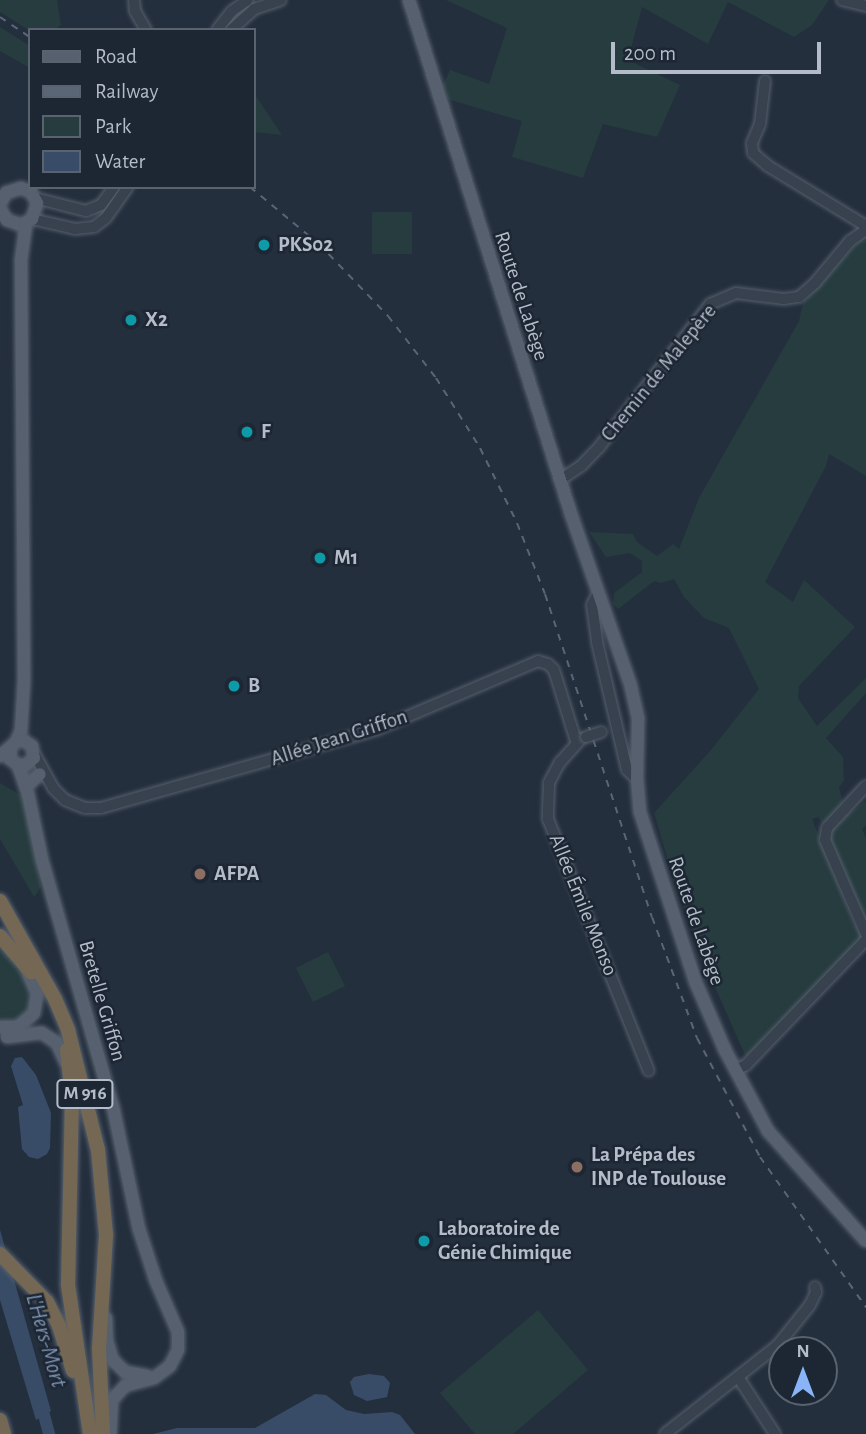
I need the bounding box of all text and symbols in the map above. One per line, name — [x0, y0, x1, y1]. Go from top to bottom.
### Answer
legend — [28, 28, 256, 189]
scale bar — [614, 28, 824, 72]
text: 200 m — [624, 43, 676, 64]
text: Road — [95, 46, 137, 67]
text: Railway — [95, 81, 158, 102]
text: Park — [95, 116, 131, 137]
text: Water — [95, 151, 145, 172]
street label: Route de Labège — [488, 228, 554, 364]
place label: PKS02 — [278, 232, 333, 258]
marker: PKS02 — [256, 237, 272, 253]
street label: Chemin de Malepère — [596, 299, 722, 447]
place label: X2 — [145, 307, 168, 333]
marker: X2 — [123, 312, 139, 328]
place label: F — [261, 419, 271, 445]
marker: F — [239, 424, 255, 440]
place label: M1 — [334, 545, 358, 571]
marker: M1 — [312, 550, 328, 566]
place label: B — [248, 673, 260, 699]
marker: B — [226, 678, 242, 694]
street label: Allée Jean Griffon — [267, 704, 411, 772]
street label: Allée Émile Monso — [543, 830, 623, 980]
street label: Route de Labège — [662, 853, 730, 989]
place label: AFPA — [214, 861, 259, 887]
marker: AFPA — [192, 866, 208, 882]
street label: Bretelle Griffon — [73, 938, 131, 1064]
road number: M 916 — [55, 1078, 115, 1110]
place label: La Prépa des INP de Toulouse — [591, 1142, 726, 1192]
marker: La Prépa des INP de Toulouse — [569, 1159, 585, 1175]
place label: Laboratoire de Génie Chimique — [438, 1216, 572, 1266]
marker: Laboratoire de Génie Chimique — [416, 1233, 432, 1249]
water label: L'Hers-Mort — [18, 1291, 72, 1391]
north arrow — [768, 1336, 838, 1406]
text: N — [796, 1342, 810, 1361]

